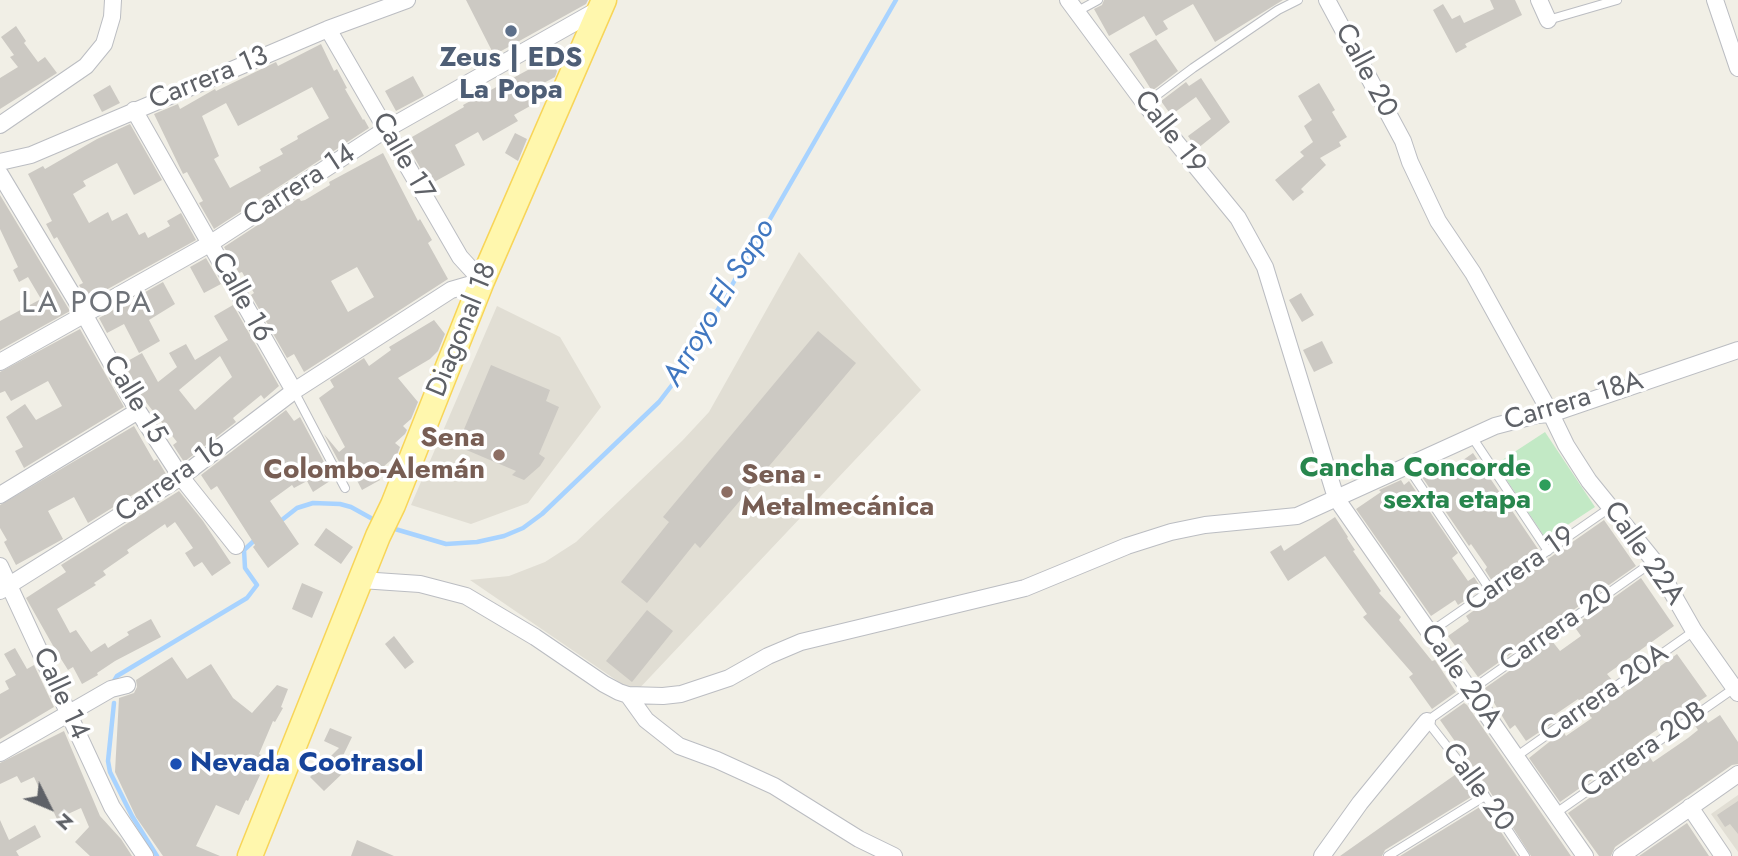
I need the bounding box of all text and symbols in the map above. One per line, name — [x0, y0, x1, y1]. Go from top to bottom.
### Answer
street label: Calle 20 — [1326, 18, 1404, 124]
marker: Zeus | EDS La Popa — [503, 23, 519, 39]
street label: Carrera 13 — [145, 40, 273, 118]
place label: Zeus | EDS La Popa — [440, 42, 582, 108]
street label: Calle 19 — [1126, 84, 1212, 182]
street label: Calle 17 — [364, 107, 440, 207]
street label: Carrera 14 — [238, 138, 362, 234]
water label: Arroyo El Sapo — [656, 213, 784, 393]
street label: Calle 16 — [203, 247, 279, 349]
street label: Diagonal 18 — [421, 258, 505, 402]
district label: LA POPA — [22, 287, 152, 323]
street label: Calle 15 — [95, 350, 173, 450]
street label: Carrera 18A — [1501, 365, 1647, 439]
place label: Sena Colombo-Alemán — [263, 422, 485, 488]
street label: Carrera 16 — [110, 431, 232, 531]
marker: Sena Colombo-Alemán — [491, 447, 507, 463]
place label: Cancha Concorde sexta etapa — [1299, 452, 1531, 518]
place label: Sena - Metalmecánica — [741, 459, 934, 525]
marker: Cancha Concorde sexta etapa — [1537, 477, 1553, 493]
marker: Sena - Metalmecánica — [719, 484, 735, 500]
street label: Calle 22A — [1595, 496, 1691, 612]
street label: Carrera 19 — [1460, 520, 1582, 620]
street label: Carrera 20 — [1494, 578, 1620, 680]
street label: Calle 20A — [1412, 618, 1508, 736]
street label: Carrera 20A — [1535, 638, 1675, 750]
street label: Calle 14 — [24, 643, 96, 745]
street label: Carrera 20B — [1575, 695, 1713, 807]
street label: Calle 20 — [1434, 737, 1520, 839]
place label: Nevada Cootrasol — [190, 747, 423, 781]
marker: Nevada Cootrasol — [168, 756, 184, 772]
north arrow — [14, 772, 84, 842]
text: N — [50, 807, 80, 836]

